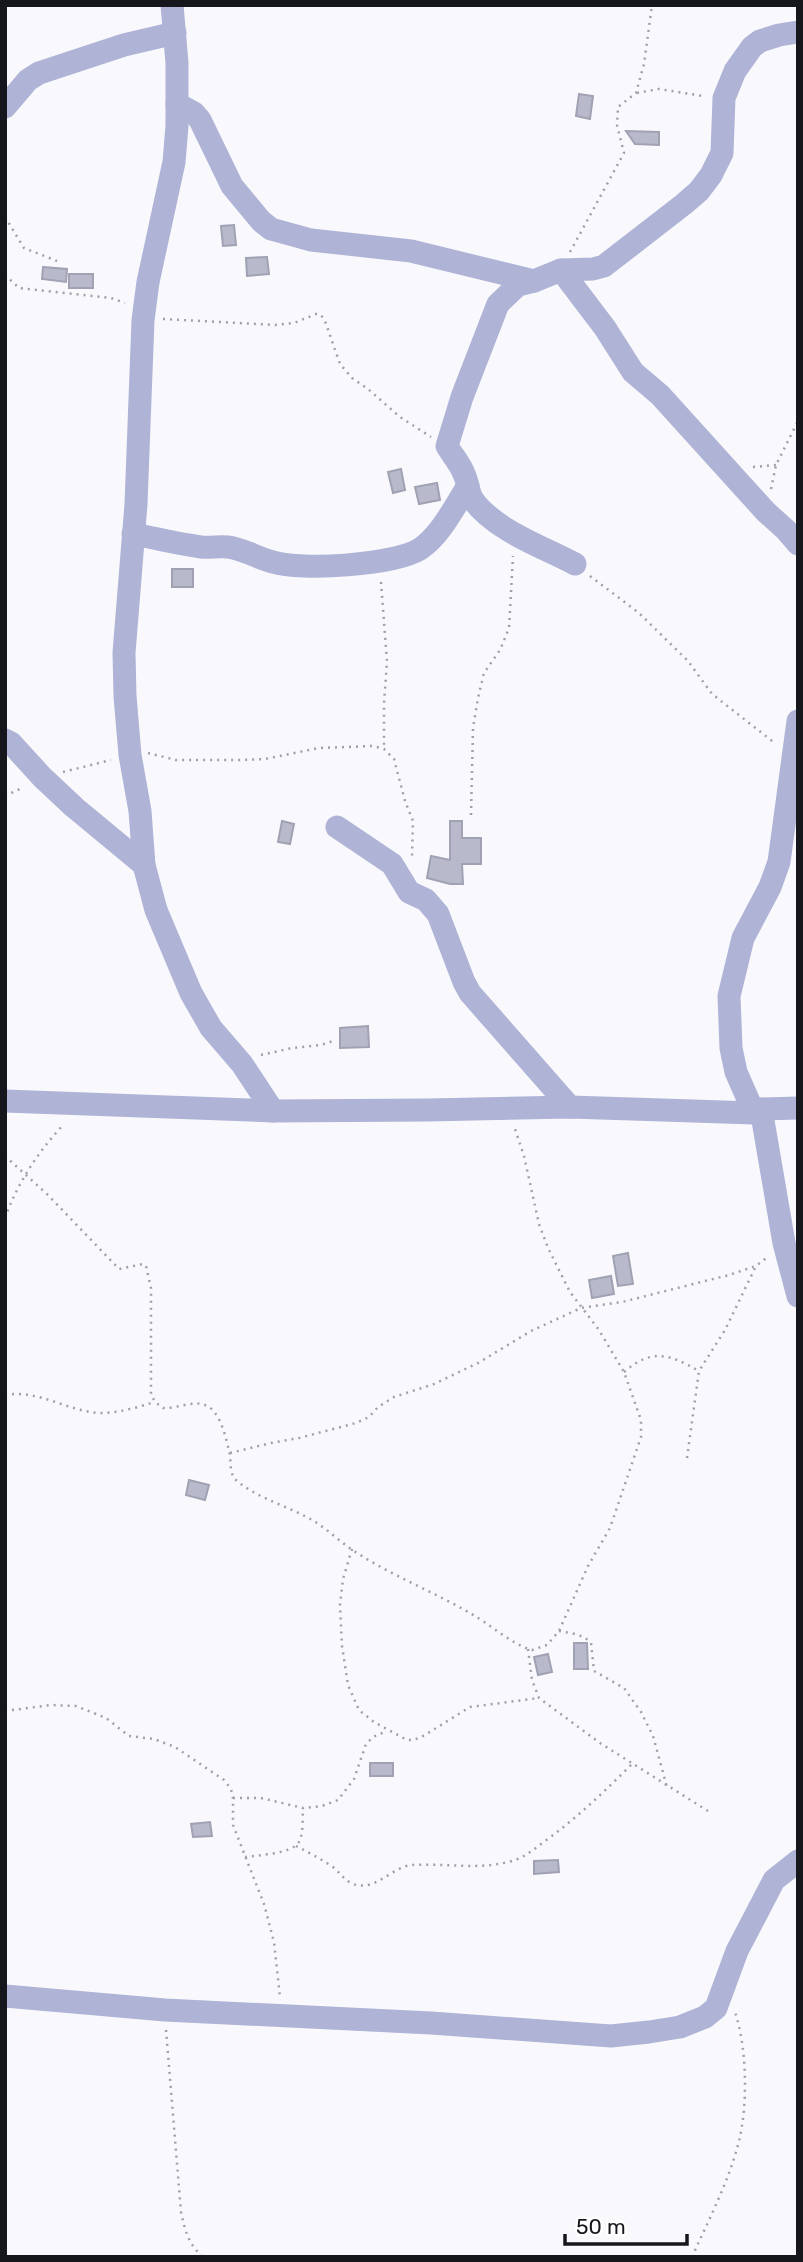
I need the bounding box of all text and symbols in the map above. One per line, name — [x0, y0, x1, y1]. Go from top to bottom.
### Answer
scale bar — [565, 2202, 688, 2246]
text: 50 m — [576, 2214, 626, 2239]

